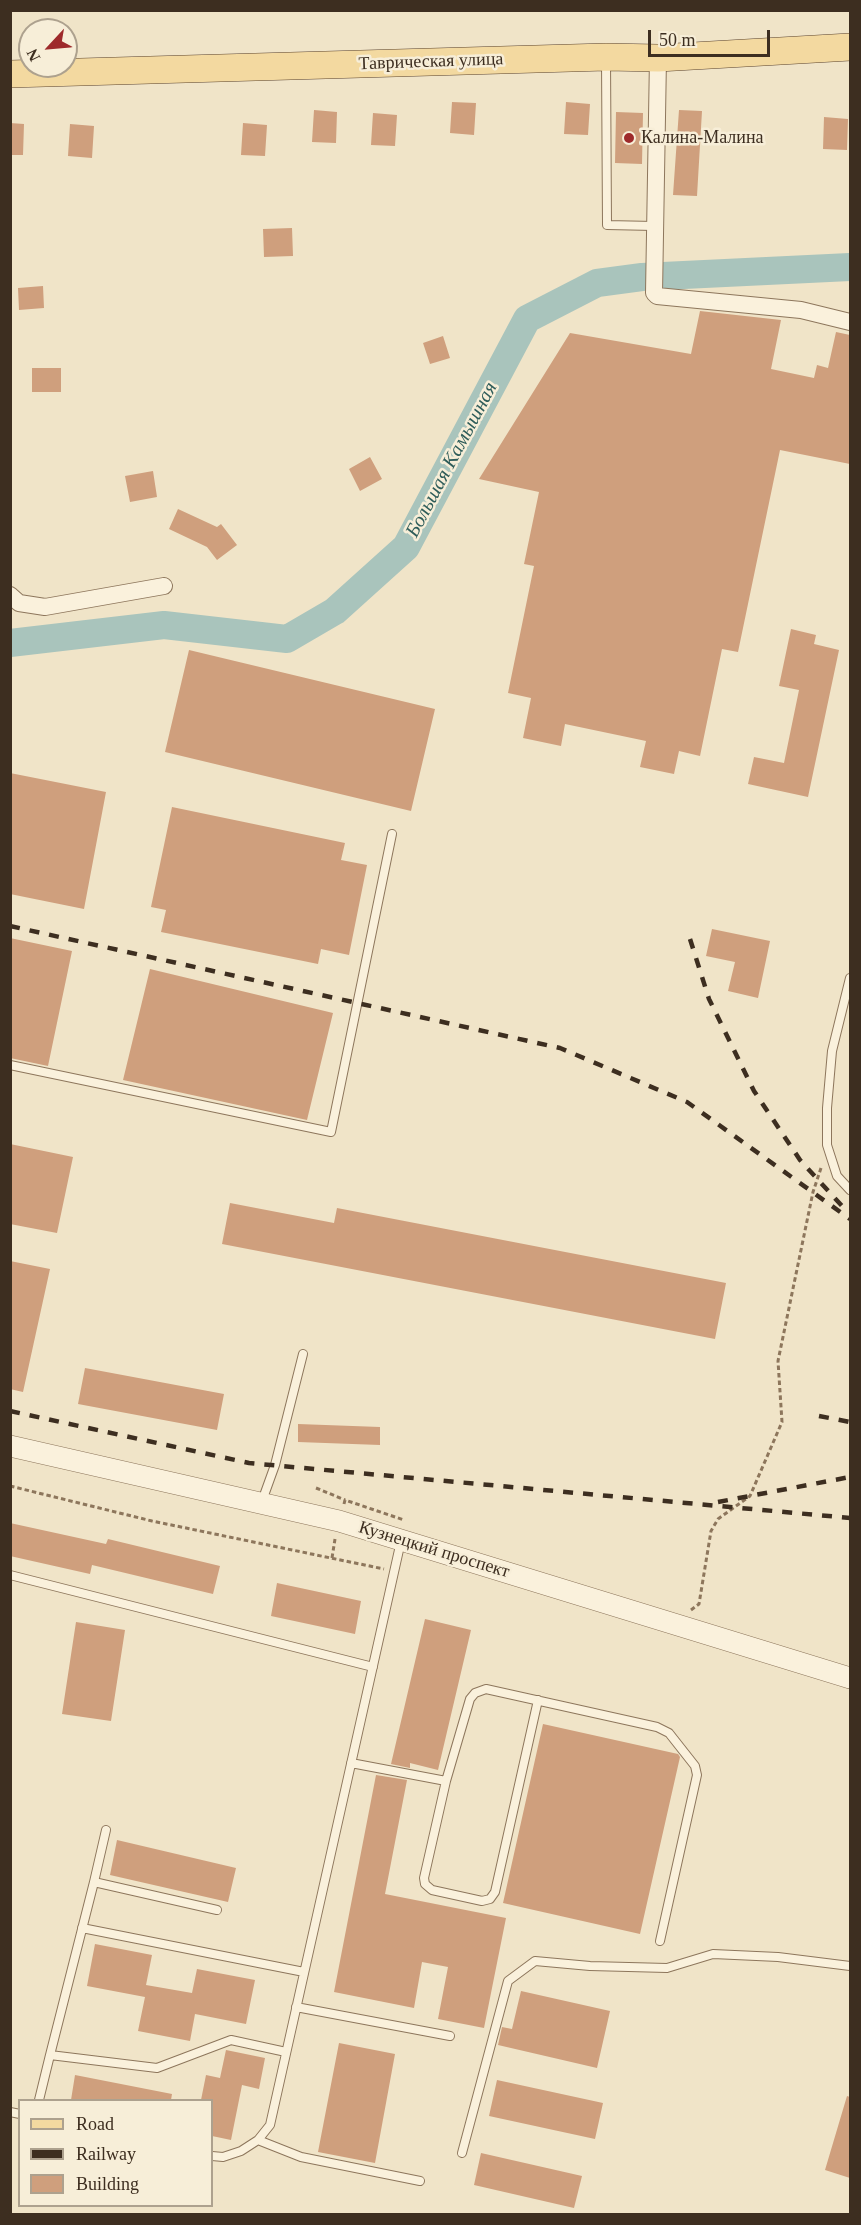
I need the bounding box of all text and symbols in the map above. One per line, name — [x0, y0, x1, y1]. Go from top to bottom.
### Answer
north arrow — [18, 18, 78, 78]
scale bar — [651, 18, 772, 56]
text: 50 m — [659, 30, 696, 50]
text: N — [23, 46, 43, 64]
street label: Таврическая улица — [358, 49, 504, 75]
place label: Калина-Малина — [641, 127, 764, 149]
marker: Калина-Малина — [622, 131, 636, 145]
water label: Большая Камышная — [401, 378, 503, 542]
street label: Кузнецкий проспект — [356, 1517, 512, 1583]
legend — [18, 2099, 213, 2207]
text: Road — [76, 2114, 114, 2134]
text: Railway — [76, 2144, 136, 2164]
text: Building — [76, 2174, 139, 2194]

